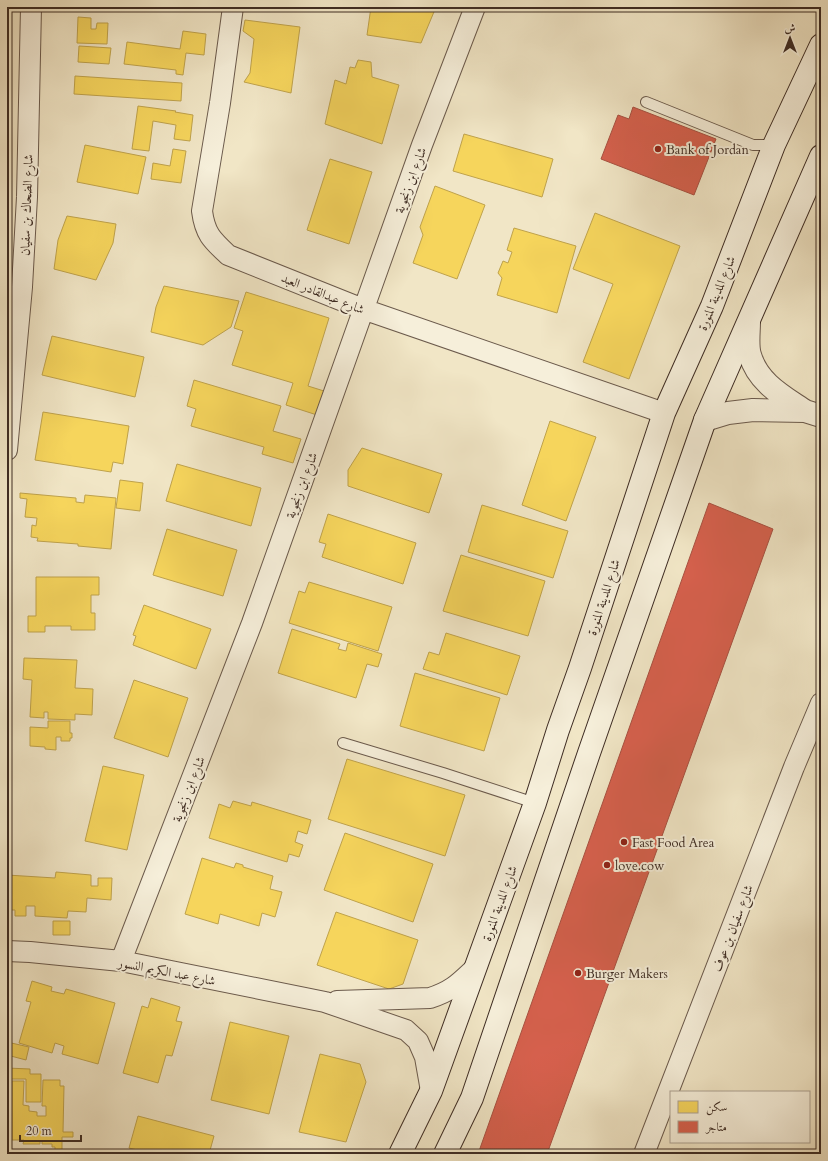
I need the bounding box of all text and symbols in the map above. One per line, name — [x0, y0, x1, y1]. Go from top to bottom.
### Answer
north arrow — [770, 18, 810, 58]
text: ش — [785, 21, 796, 36]
place label: Bank of Jordan — [666, 141, 749, 159]
marker: Bank of Jordan — [653, 144, 663, 154]
street label: شارع ابن زنجوية — [391, 145, 433, 217]
street label: شارع الضحاك بن سفيان — [16, 154, 40, 256]
street label: شارع المدينة المنورة — [694, 253, 742, 334]
street label: شارع عبدالقادر العبد — [278, 269, 367, 321]
street label: شارع ابن زنجوية — [282, 450, 324, 522]
street label: شارع المدينة المنورة — [583, 557, 627, 638]
street label: شارع ابن زنجوية — [168, 754, 212, 826]
place label: Fast Food Area — [632, 834, 715, 852]
marker: Fast Food Area — [619, 837, 629, 847]
place label: love.cow — [615, 857, 665, 875]
marker: love.cow — [602, 860, 612, 870]
street label: شارع المدينة المنورة — [478, 863, 524, 944]
street label: شارع سفيان بن عوف — [708, 882, 760, 975]
street label: شارع عبد الكريم النسور — [114, 953, 217, 992]
place label: Burger Makers — [586, 965, 668, 983]
marker: Burger Makers — [573, 968, 583, 978]
legend — [670, 1091, 810, 1143]
text: سكن — [706, 1099, 727, 1116]
scale bar — [20, 1117, 81, 1143]
text: متاجر — [704, 1119, 727, 1135]
text: 20 m — [26, 1123, 53, 1139]

